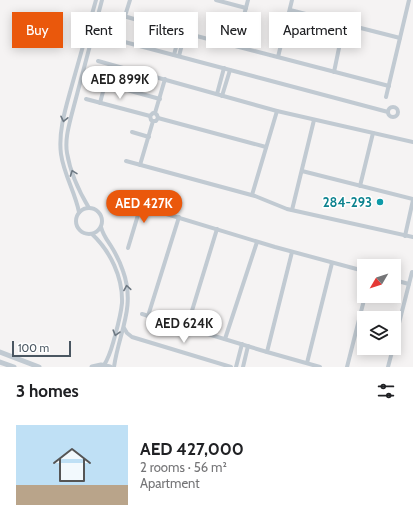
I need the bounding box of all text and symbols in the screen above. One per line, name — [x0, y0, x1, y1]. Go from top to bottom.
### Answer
chip: Buy — [12, 12, 63, 48]
chip: Rent — [71, 12, 126, 48]
chip: Filters — [134, 12, 198, 48]
chip: New — [206, 12, 261, 48]
chip: Apartment — [269, 12, 361, 48]
pin: AED 899K — [79, 66, 161, 100]
text: AED 899K — [91, 71, 149, 87]
one-way arrow — [60, 115, 68, 122]
one-way arrow — [69, 169, 77, 176]
pin: AED 427K — [103, 190, 185, 224]
place label: 284-293 — [323, 194, 372, 210]
text: AED 427K — [115, 195, 173, 211]
marker: 284-293 — [375, 197, 385, 207]
north arrow — [357, 259, 401, 303]
map controls — [357, 259, 401, 355]
one-way arrow — [123, 285, 132, 291]
pin: AED 624K — [143, 310, 225, 344]
button: layers — [357, 311, 401, 355]
text: AED 624K — [155, 315, 213, 331]
one-way arrow — [112, 330, 120, 337]
scale bar — [12, 339, 71, 358]
text: 100 m — [18, 341, 49, 355]
icon: filters — [375, 380, 397, 402]
text: 3 homes — [16, 381, 79, 401]
text: AED 427,000 — [140, 439, 244, 459]
icon: home — [48, 441, 96, 489]
text: 2 rooms · 56 m² — [140, 459, 227, 475]
text: Apartment — [140, 475, 200, 491]

